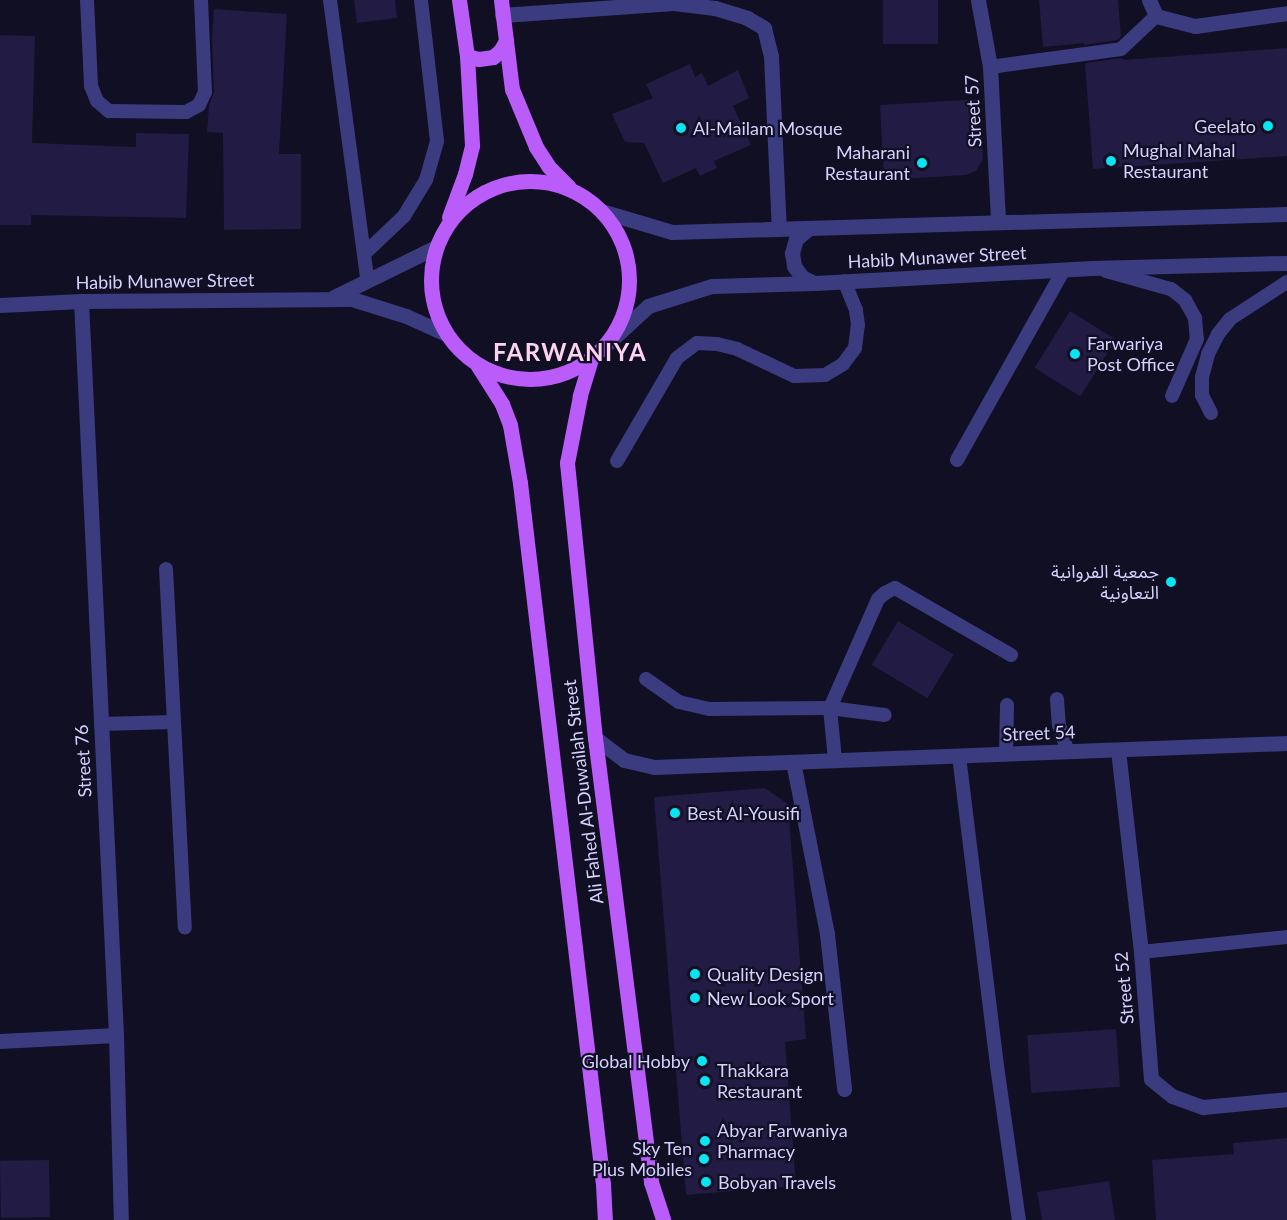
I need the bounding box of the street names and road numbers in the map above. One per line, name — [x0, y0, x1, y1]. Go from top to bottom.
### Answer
street label: Street 57 — [960, 74, 986, 148]
street label: Habib Munawer Street — [847, 242, 1027, 272]
street label: Habib Munawer Street — [75, 269, 255, 293]
street label: Ali Fahed Al-Duwailah Street — [558, 678, 608, 906]
street label: Street 54 — [1002, 721, 1076, 745]
street label: Street 76 — [70, 724, 96, 798]
street label: Street 52 — [1110, 951, 1138, 1025]

